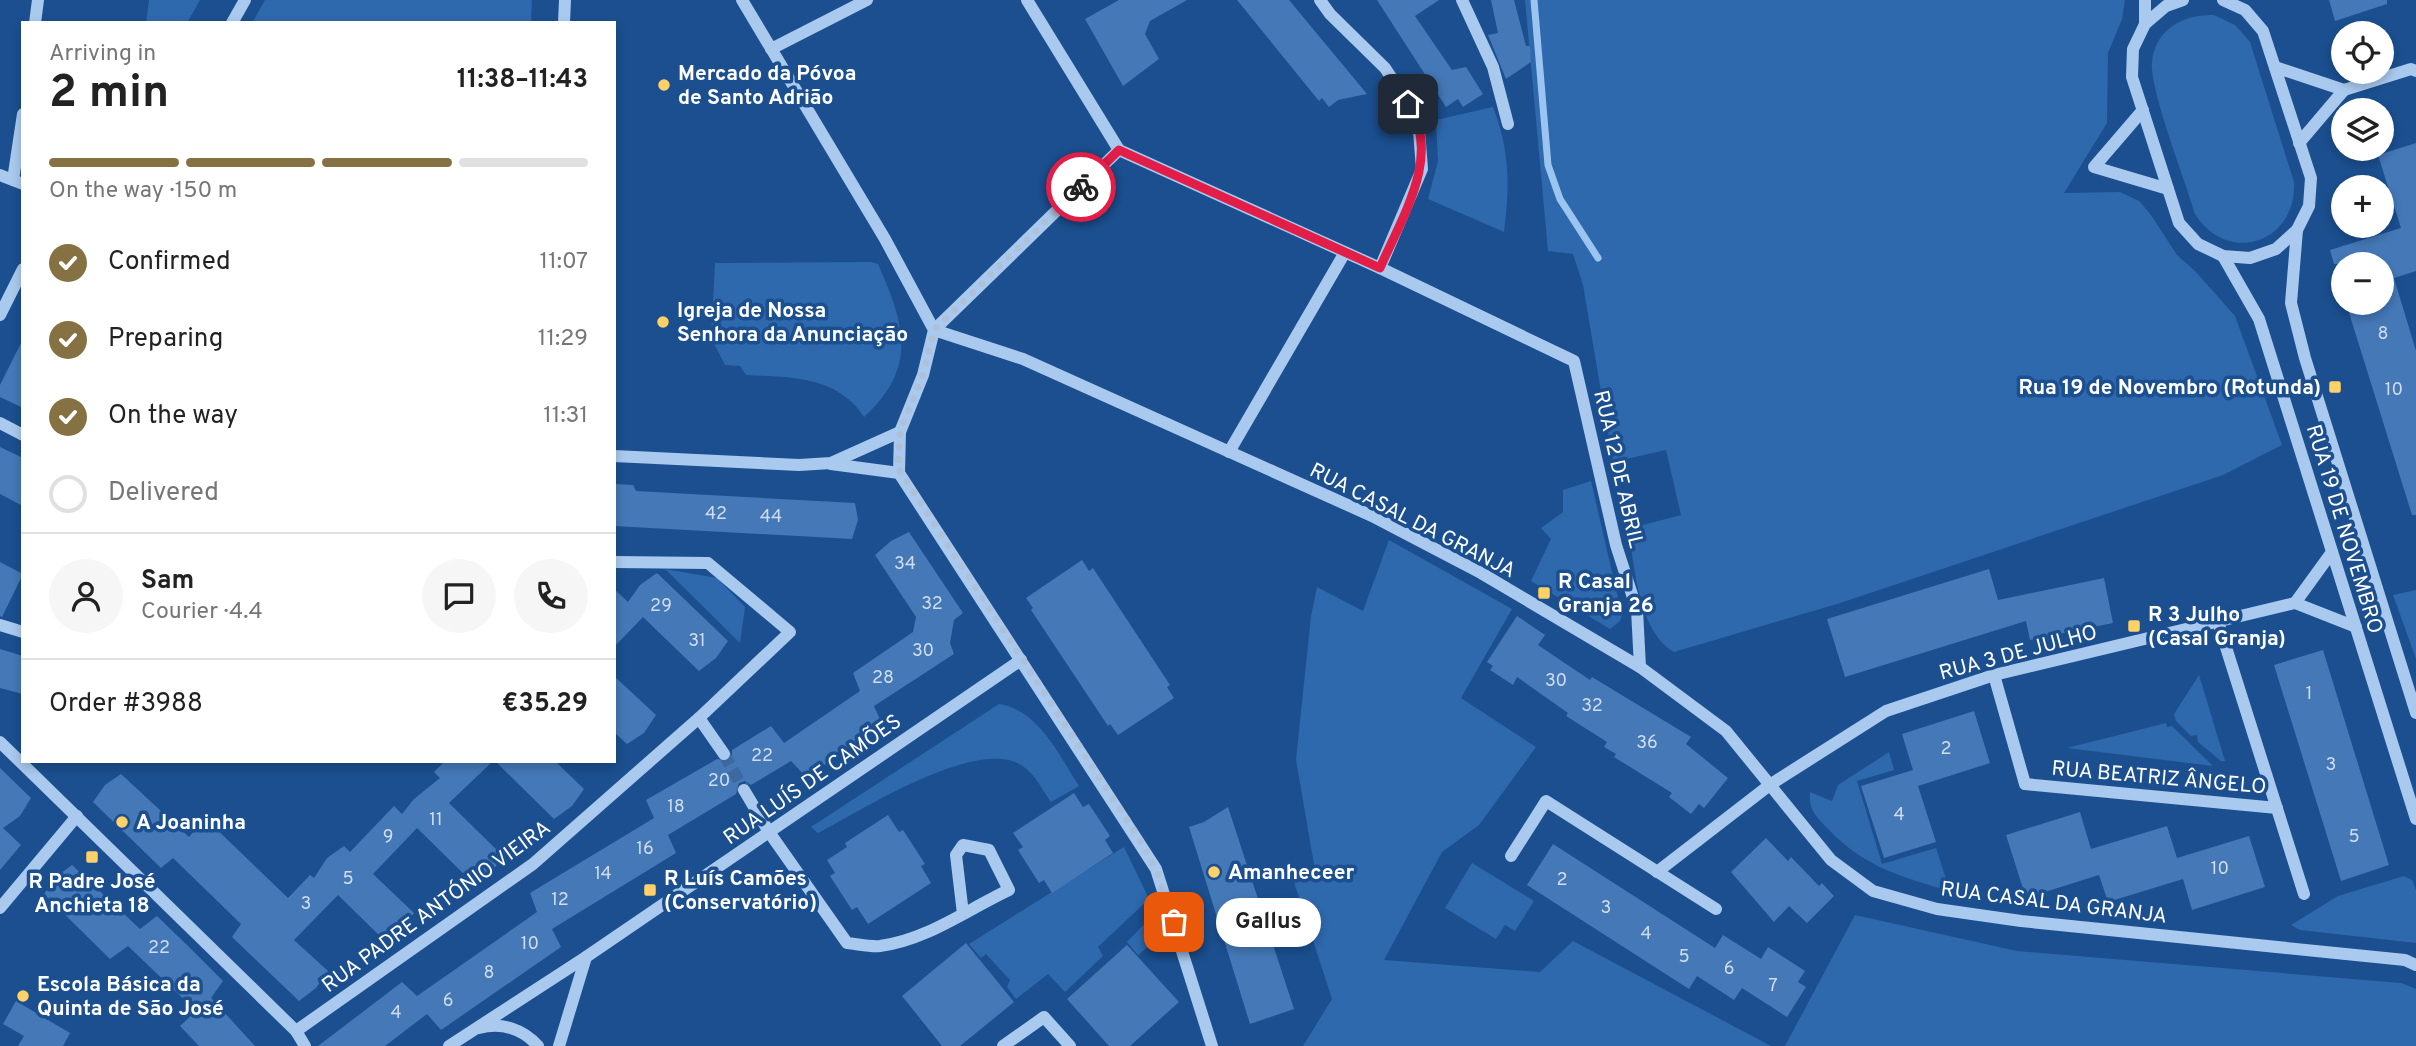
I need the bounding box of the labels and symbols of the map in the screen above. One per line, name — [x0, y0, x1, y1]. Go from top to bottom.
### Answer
place label: Mercado da Póvoa de Santo Adrião — [678, 61, 857, 112]
pin — [1378, 74, 1438, 134]
marker: Mercado da Póvoa de Santo Adrião — [656, 77, 672, 93]
courier — [1046, 152, 1116, 222]
place label: Igreja de Nossa Senhora da Anunciação — [677, 298, 908, 349]
marker: Igreja de Nossa Senhora da Anunciação — [655, 314, 671, 330]
house number: 8 — [2378, 323, 2389, 346]
place label: Rua 19 de Novembro (Rotunda) — [2019, 375, 2321, 402]
marker: Rua 19 de Novembro (Rotunda) — [2327, 379, 2343, 395]
house number: 10 — [2385, 379, 2403, 402]
street label: RUA 12 DE ABRIL — [1586, 388, 1649, 551]
street label: RUA 19 DE NOVEMBRO — [2299, 422, 2388, 637]
street label: RUA CASAL DA GRANJA — [1305, 458, 1520, 585]
house number: 42 — [705, 503, 727, 526]
house number: 44 — [760, 506, 782, 529]
house number: 34 — [894, 553, 916, 576]
place label: R Casal Granja 26 — [1558, 569, 1654, 620]
marker: R Casal Granja 26 — [1536, 585, 1552, 601]
house number: 32 — [921, 593, 943, 616]
house number: 29 — [650, 595, 672, 618]
place label: R 3 Julho (Casal Granja) — [2148, 602, 2286, 653]
marker: R 3 Julho (Casal Granja) — [2126, 618, 2142, 634]
street label: RUA 3 DE JULHO — [1936, 619, 2100, 688]
house number: 31 — [688, 630, 706, 653]
house number: 30 — [912, 640, 934, 663]
house number: 28 — [872, 667, 894, 690]
house number: 30 — [1545, 670, 1567, 693]
house number: 1 — [2306, 683, 2312, 706]
house number: 32 — [1581, 695, 1603, 718]
street label: RUA LUÍS DE CAMÕES — [718, 708, 907, 852]
house number: 36 — [1636, 732, 1658, 755]
house number: 2 — [1940, 738, 1952, 761]
house number: 22 — [751, 745, 773, 768]
house number: 3 — [2326, 754, 2336, 777]
street label: RUA BEATRIZ ÂNGELO — [2050, 755, 2268, 801]
house number: 20 — [708, 770, 730, 793]
house number: 18 — [667, 796, 685, 819]
house number: 4 — [1893, 804, 1905, 827]
house number: 11 — [429, 809, 443, 832]
place label: A Joaninha — [136, 810, 246, 837]
marker: A Joaninha — [114, 814, 130, 830]
street label: RUA PADRE ANTÓNIO VIEIRA — [317, 814, 557, 999]
house number: 9 — [383, 826, 393, 849]
house number: 5 — [2348, 826, 2360, 849]
house number: 16 — [636, 838, 654, 861]
marker: R Padre José Anchieta 18 — [84, 849, 100, 865]
house number: 10 — [2211, 858, 2229, 881]
place label: Amanheceer — [1228, 860, 1355, 887]
house number: 14 — [594, 863, 612, 886]
marker: Amanheceer — [1206, 864, 1222, 880]
place label: R Luís Camões (Conservatório) — [664, 866, 817, 917]
house number: 5 — [342, 868, 354, 891]
place label: R Padre José Anchieta 18 — [29, 869, 156, 920]
house number: 2 — [1556, 869, 1568, 892]
street label: RUA CASAL DA GRANJA — [1939, 876, 2169, 931]
marker: R Luís Camões (Conservatório) — [642, 882, 658, 898]
house number: 12 — [551, 889, 569, 912]
pin — [1144, 892, 1204, 952]
house number: 3 — [301, 893, 311, 916]
house number: 3 — [1601, 897, 1611, 920]
callout: Gallus — [1216, 898, 1321, 946]
house number: 4 — [1640, 923, 1652, 946]
house number: 10 — [521, 933, 539, 956]
house number: 22 — [148, 937, 170, 960]
house number: 5 — [1678, 946, 1690, 969]
house number: 6 — [1724, 958, 1734, 981]
house number: 8 — [484, 962, 495, 985]
place label: Escola Básica da Quinta de São José — [37, 972, 224, 1023]
house number: 7 — [1768, 975, 1778, 998]
marker: Escola Básica da Quinta de São José — [15, 988, 31, 1004]
house number: 6 — [443, 990, 453, 1013]
house number: 4 — [390, 1002, 402, 1025]

